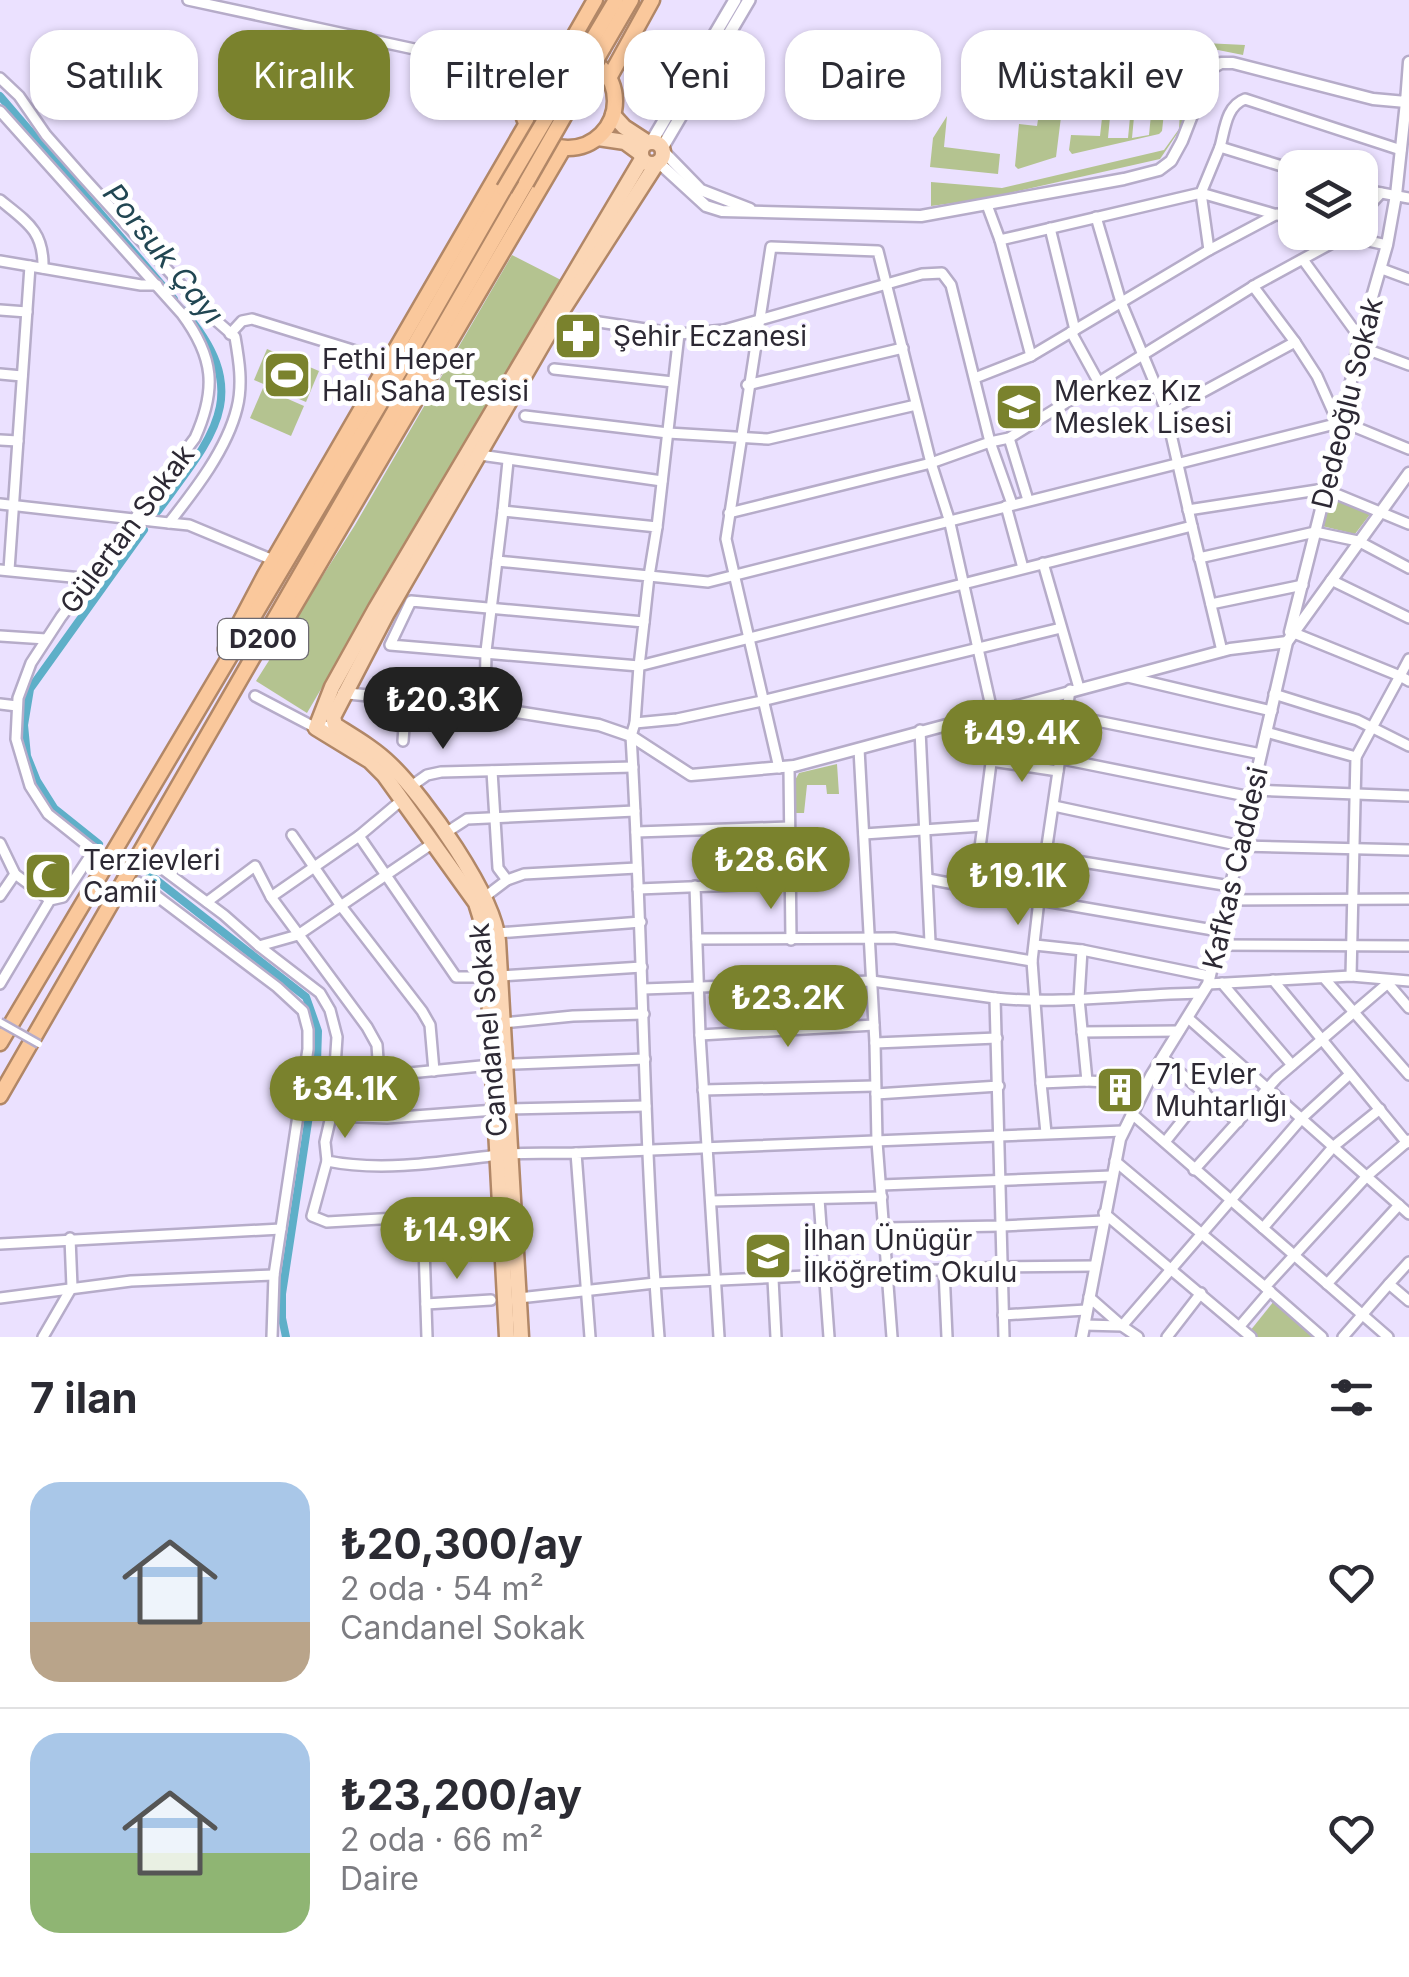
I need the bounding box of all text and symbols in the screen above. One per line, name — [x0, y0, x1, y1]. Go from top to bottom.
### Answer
chip: Satılık — [30, 30, 198, 120]
chip: Kiralık — [218, 30, 390, 120]
chip: Filtreler — [410, 30, 604, 120]
chip: Yeni — [624, 30, 765, 120]
chip: Daire — [785, 30, 941, 120]
chip: Müstakil ev — [961, 30, 1219, 120]
map controls — [1278, 150, 1378, 250]
button: layers — [1278, 150, 1378, 250]
water label: Porsuk Çayı — [96, 176, 232, 331]
street label: Dedeoğlu Sokak — [1304, 294, 1390, 512]
pharmacy icon: Şehir Eczanesi — [552, 310, 604, 362]
place label: Şehir Eczanesi — [613, 319, 807, 353]
place label: Fethi Heper Halı Saha Tesisi — [322, 342, 529, 408]
sports icon: Fethi Heper Halı Saha Tesisi — [261, 349, 313, 401]
place label: Merkez Kız Meslek Lisesi — [1054, 374, 1232, 440]
school or university icon: Merkez Kız Meslek Lisesi — [993, 381, 1045, 433]
street label: Gülertan Sokak — [53, 438, 201, 620]
road number: D200 — [218, 619, 308, 659]
pin: ₺20.3K — [362, 667, 524, 752]
text: ₺20.3K — [385, 680, 501, 719]
pin: ₺49.4K — [941, 700, 1103, 785]
text: ₺49.4K — [963, 713, 1081, 752]
street label: Kafkas Caddesi — [1195, 763, 1275, 973]
pin: ₺28.6K — [690, 827, 852, 912]
text: ₺28.6K — [714, 840, 828, 879]
place label: Terzievleri Camii — [83, 843, 221, 909]
pin: ₺19.1K — [937, 843, 1099, 928]
mosque icon: Terzievleri Camii — [22, 850, 74, 902]
text: ₺19.1K — [969, 856, 1067, 895]
street label: Candanel Sokak — [462, 922, 514, 1138]
pin: ₺23.2K — [707, 965, 869, 1050]
text: ₺23.2K — [731, 978, 845, 1017]
pin: ₺34.1K — [264, 1056, 426, 1141]
place label: 71 Evler Muhtarlığı — [1155, 1057, 1287, 1123]
building icon: 71 Evler Muhtarlığı — [1094, 1064, 1146, 1116]
text: ₺34.1K — [292, 1069, 398, 1108]
pin: ₺14.9K — [376, 1197, 538, 1282]
text: ₺14.9K — [402, 1210, 512, 1249]
place label: İlhan Ünügür İlköğretim Okulu — [803, 1223, 1017, 1289]
school or university icon: İlhan Ünügür İlköğretim Okulu — [742, 1230, 794, 1282]
icon: filters — [1324, 1370, 1379, 1425]
text: 7 ilan — [30, 1372, 138, 1423]
text: ₺20,300/ay — [340, 1518, 583, 1569]
icon: home — [110, 1522, 230, 1642]
icon: heart — [1324, 1555, 1379, 1610]
text: 2 oda · 54 m² — [340, 1569, 544, 1608]
text: Candanel Sokak — [340, 1608, 585, 1647]
text: ₺23,200/ay — [340, 1769, 582, 1820]
icon: home — [110, 1773, 230, 1893]
icon: heart — [1324, 1806, 1379, 1861]
text: 2 oda · 66 m² — [340, 1820, 543, 1859]
text: Daire — [340, 1859, 419, 1898]

